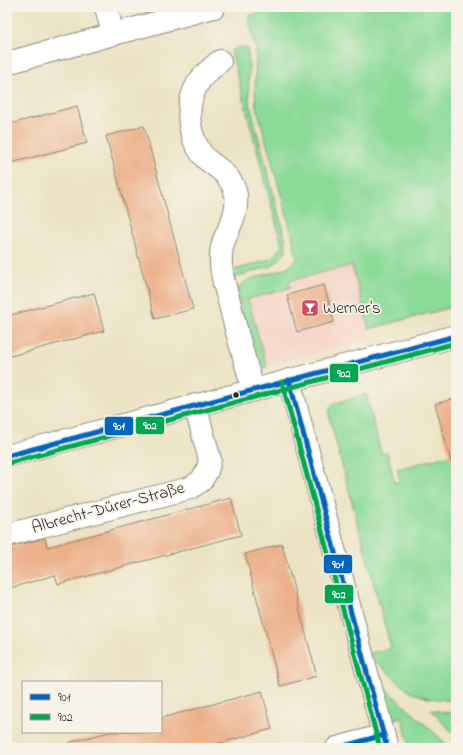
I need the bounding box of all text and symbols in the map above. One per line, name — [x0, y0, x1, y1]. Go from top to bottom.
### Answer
place label: Werner's — [323, 296, 381, 321]
bar icon: Werner's — [300, 298, 320, 318]
line badge: 902 — [329, 363, 359, 383]
text: 902 — [336, 366, 351, 382]
unlabelled marker — [231, 390, 241, 400]
line badge: 901 — [104, 416, 134, 436]
line badge: 902 — [135, 416, 165, 435]
text: 902 — [142, 418, 157, 434]
text: 901 — [112, 419, 125, 435]
street label: Albrecht-Dürer-Straße — [29, 475, 188, 540]
line badge: 901 — [323, 554, 353, 574]
text: 901 — [331, 557, 344, 573]
line badge: 902 — [324, 584, 354, 604]
text: 902 — [331, 587, 346, 603]
legend — [22, 681, 162, 733]
text: 901 — [58, 689, 71, 707]
text: 902 — [58, 709, 73, 727]

